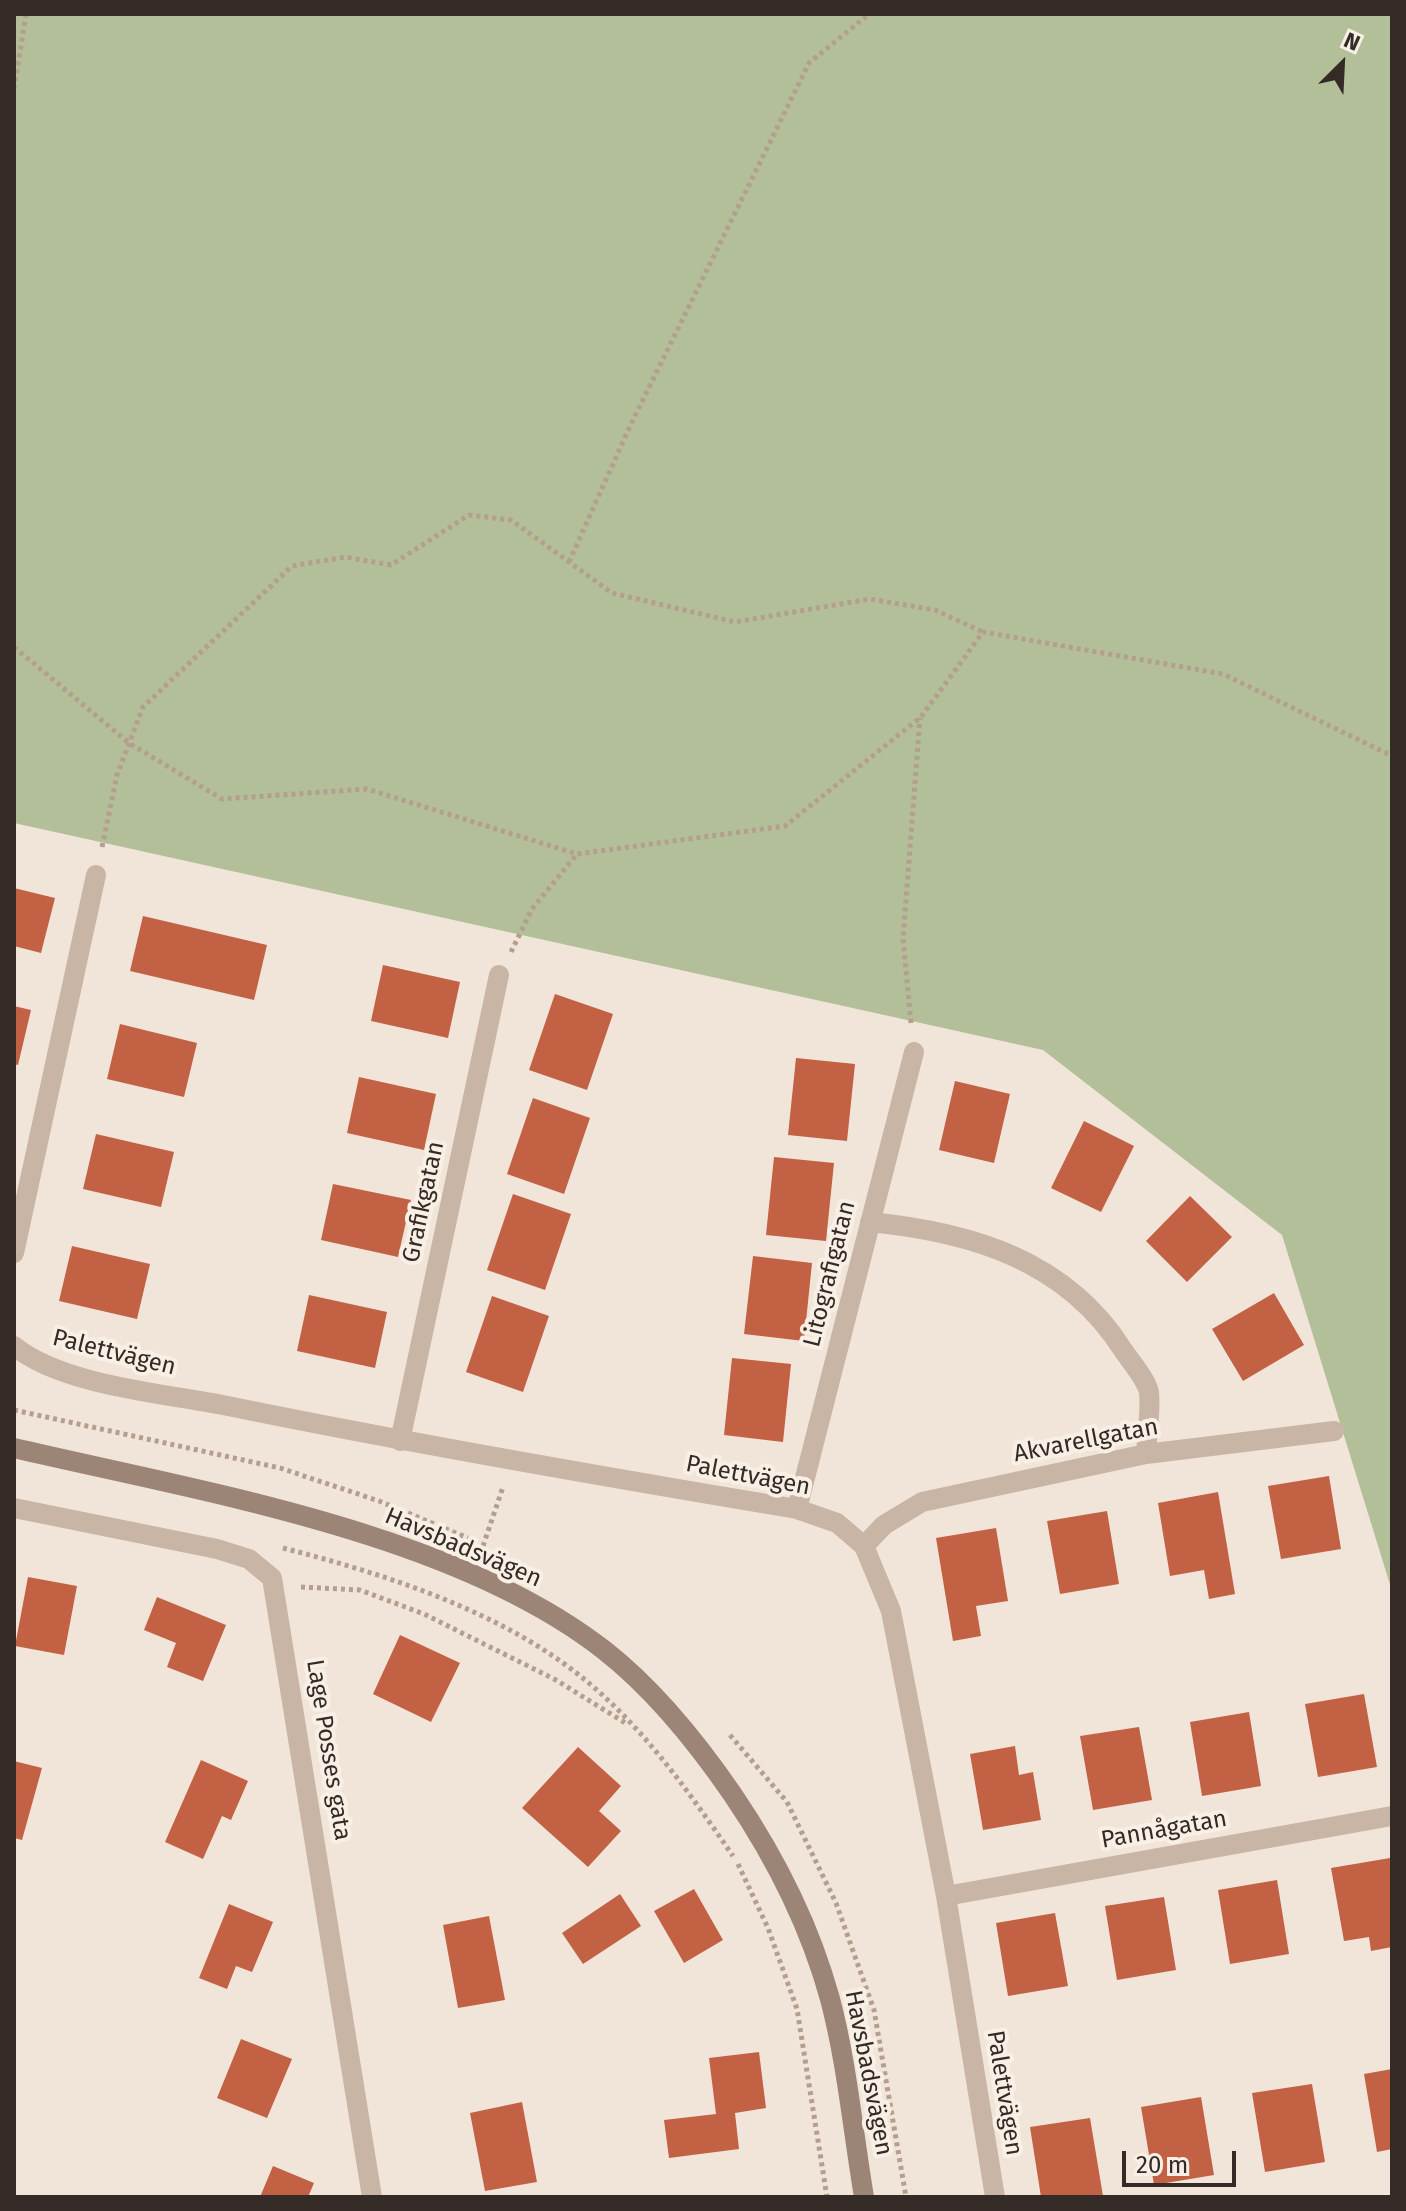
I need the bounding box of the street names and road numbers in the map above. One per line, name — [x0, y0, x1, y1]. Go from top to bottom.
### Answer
street label: Grafikgatan — [397, 1139, 451, 1265]
street label: Litografigatan — [798, 1198, 862, 1350]
street label: Palettvägen — [49, 1324, 179, 1382]
street label: Akvarellgatan — [1011, 1413, 1161, 1469]
street label: Palettvägen — [683, 1450, 813, 1502]
street label: Havsbadsvägen — [380, 1502, 546, 1594]
street label: Lage Posses gata — [299, 1657, 357, 1843]
street label: Pannågatan — [1099, 1805, 1229, 1855]
street label: Havsbadsvägen — [838, 1988, 898, 2158]
street label: Palettvägen — [980, 2028, 1028, 2158]

